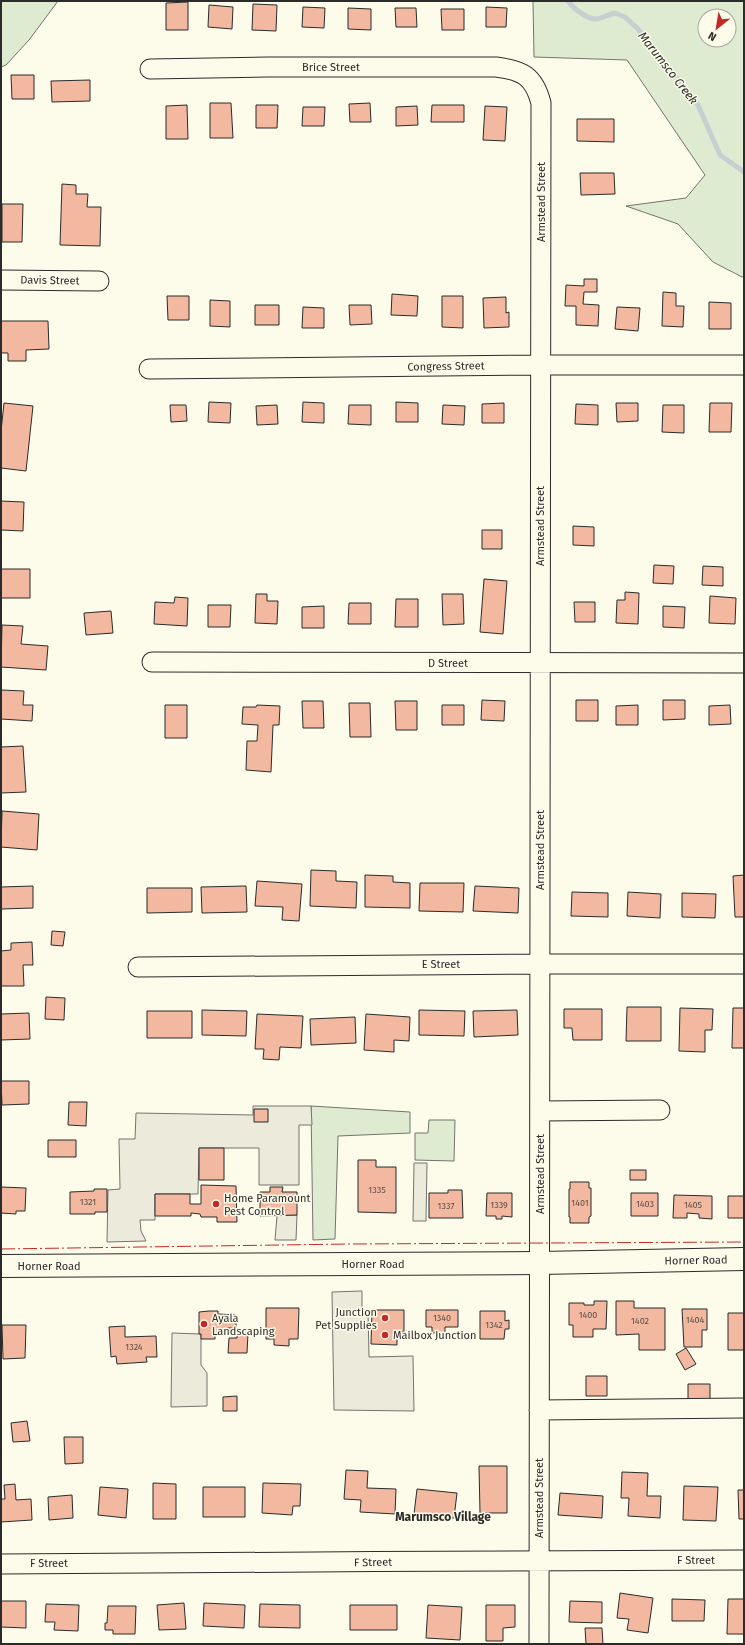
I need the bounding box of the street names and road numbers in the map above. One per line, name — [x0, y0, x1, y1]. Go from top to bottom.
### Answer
street label: Brice Street — [302, 61, 360, 74]
street label: Armstead Street — [535, 162, 548, 242]
street label: Davis Street — [20, 273, 80, 288]
street label: Congress Street — [407, 359, 485, 374]
street label: Armstead Street — [534, 486, 547, 566]
street label: D Street — [428, 657, 468, 670]
street label: Armstead Street — [534, 810, 547, 890]
street label: E Street — [422, 958, 460, 971]
street label: Armstead Street — [534, 1134, 547, 1214]
street label: Horner Road — [664, 1253, 728, 1268]
street label: Horner Road — [341, 1258, 405, 1271]
street label: Horner Road — [17, 1260, 81, 1273]
street label: Armstead Street — [533, 1458, 546, 1538]
street label: F Street — [677, 1554, 715, 1567]
street label: F Street — [354, 1556, 392, 1569]
street label: F Street — [30, 1557, 68, 1570]

